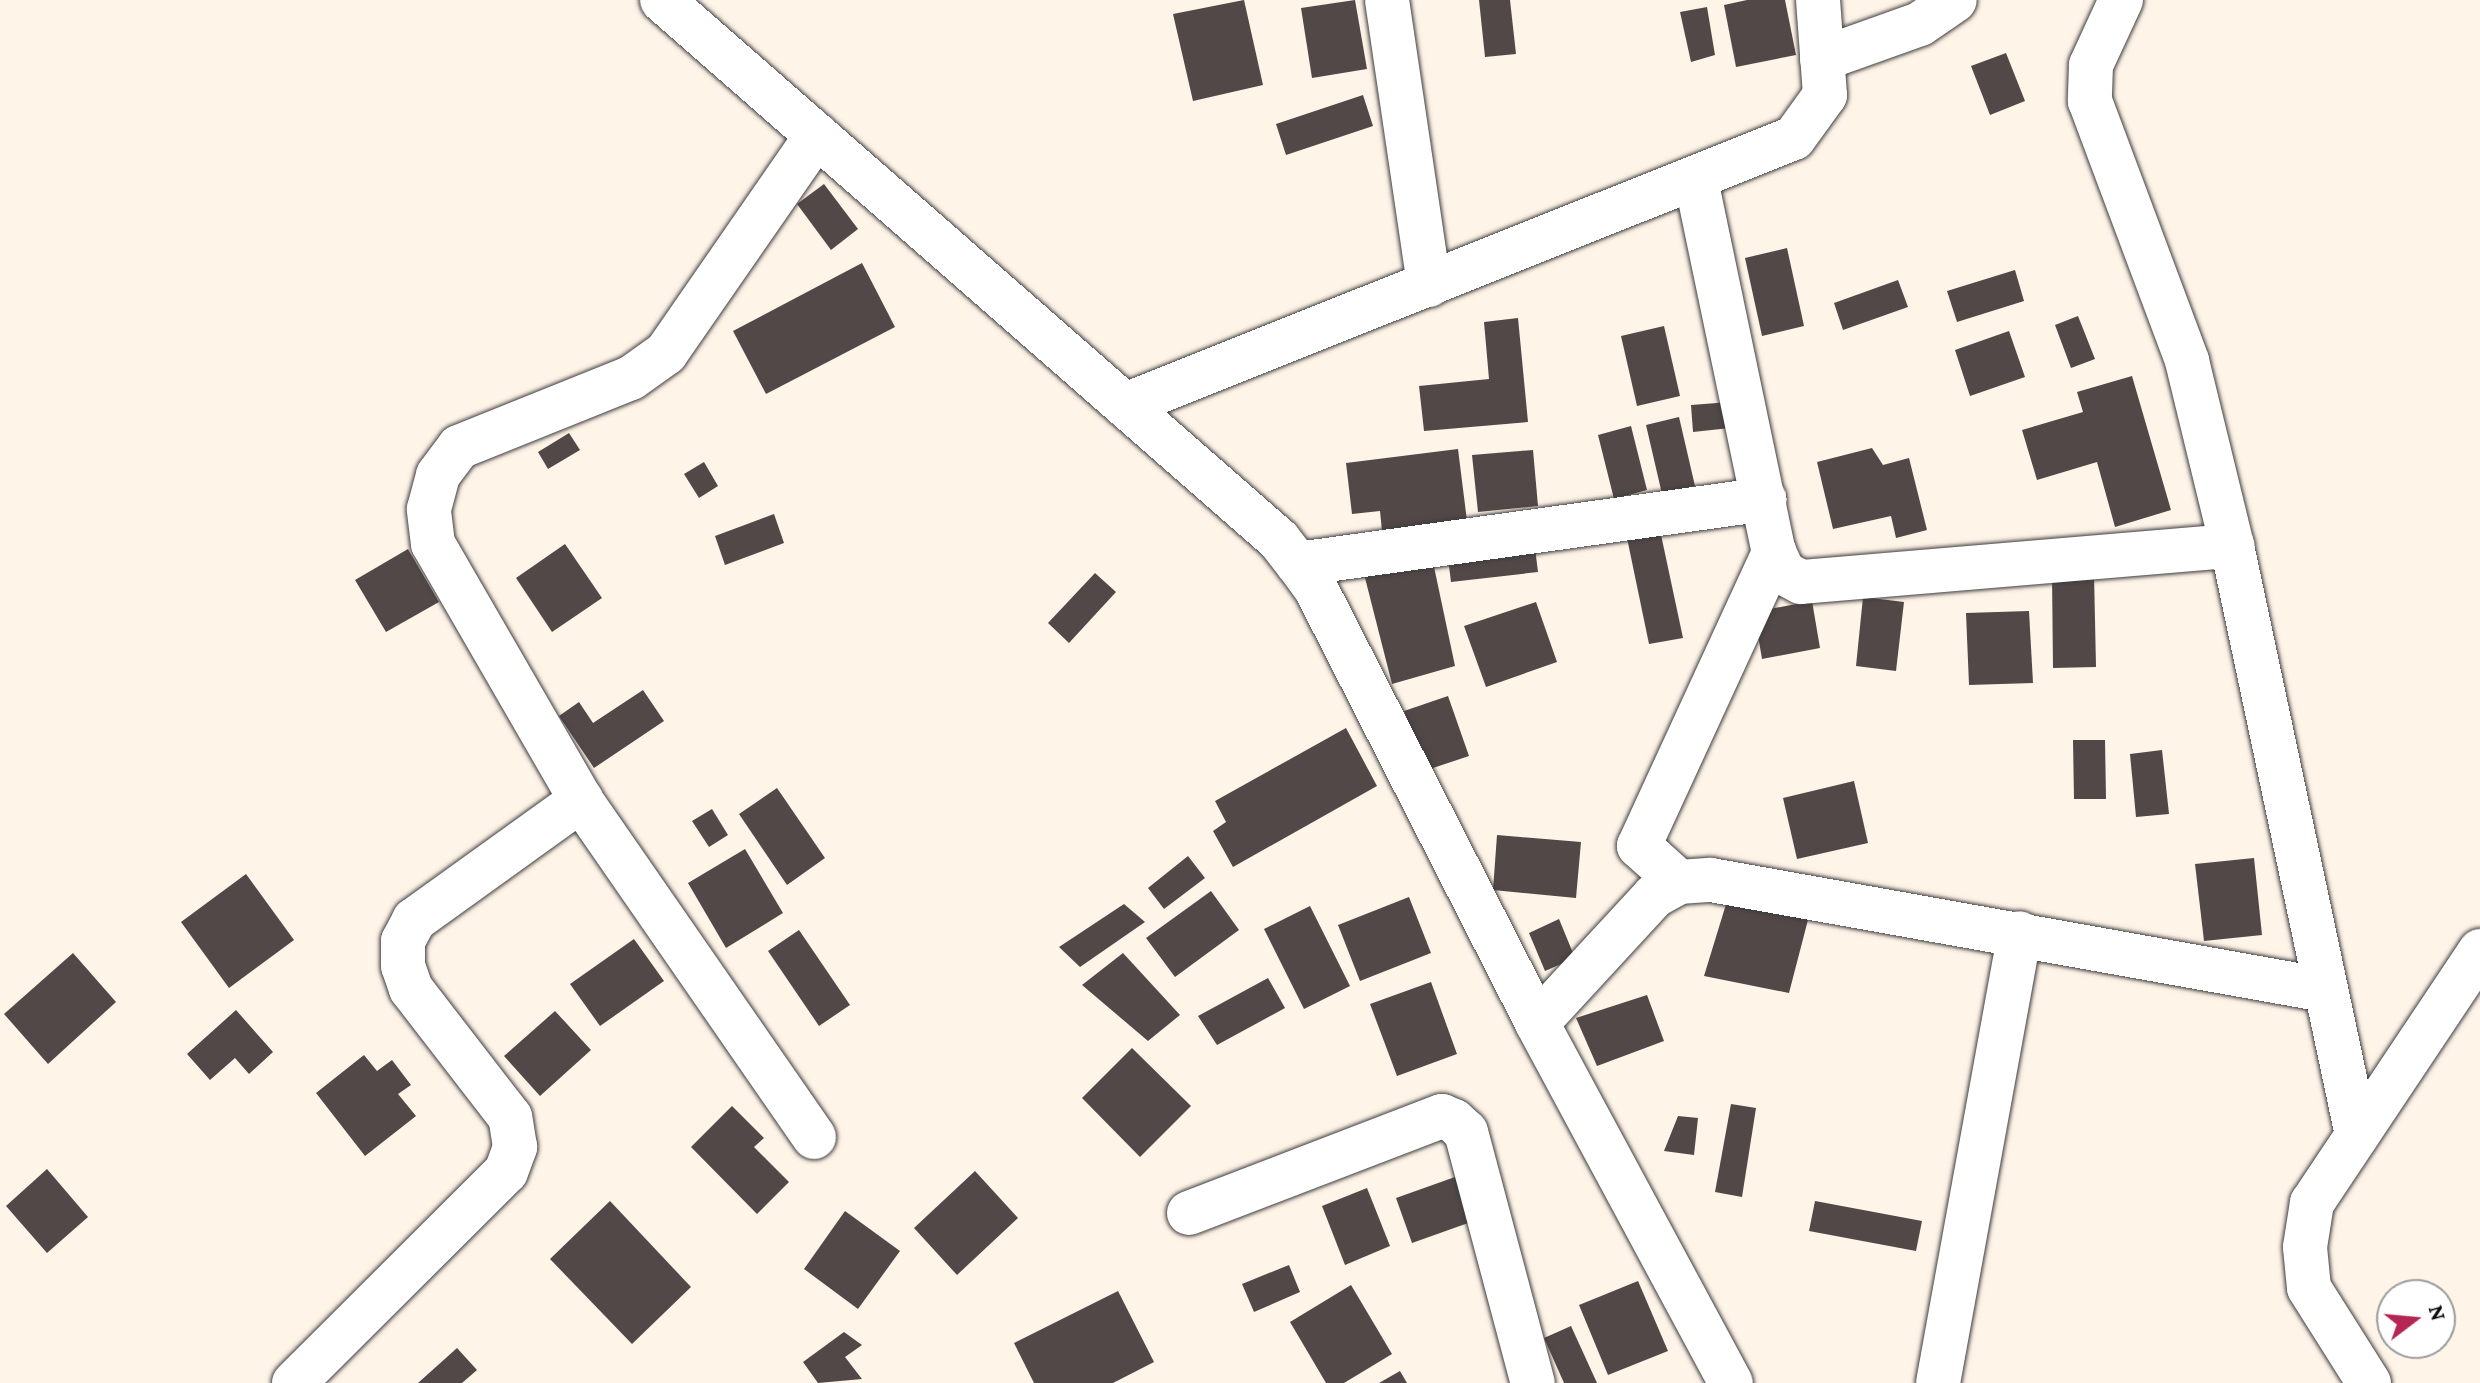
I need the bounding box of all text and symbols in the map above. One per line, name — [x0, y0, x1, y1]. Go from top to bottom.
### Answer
north arrow — [2376, 1279, 2456, 1359]
text: N — [2424, 1302, 2452, 1323]

